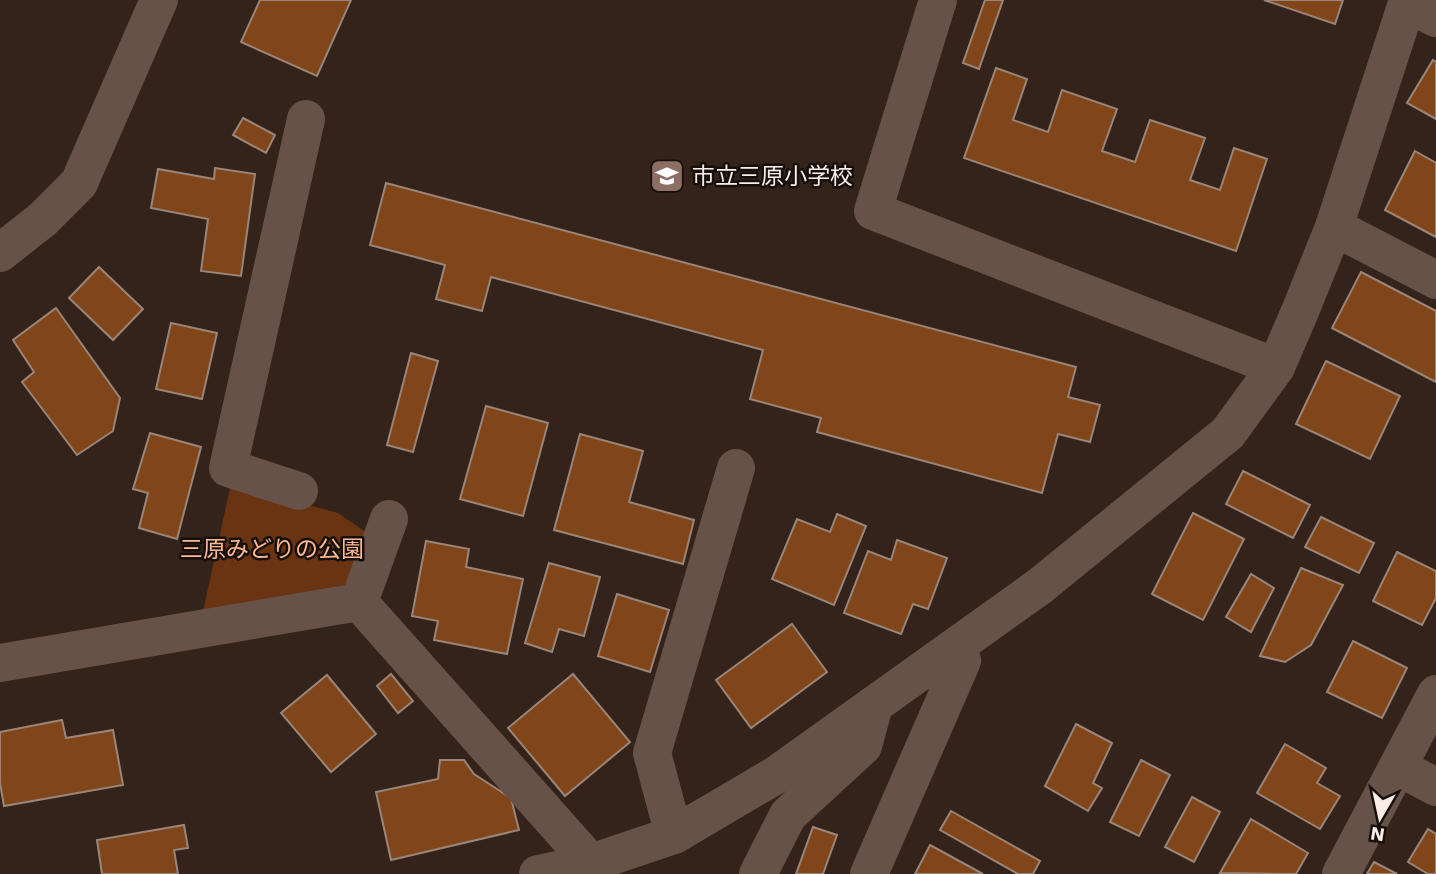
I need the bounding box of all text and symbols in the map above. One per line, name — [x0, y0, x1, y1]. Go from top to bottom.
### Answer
school or university icon: 市立三原小学校 — [648, 157, 686, 195]
place label: 市立三原小学校 — [692, 163, 853, 190]
park label: 三原みどりの公園 — [180, 536, 364, 563]
north arrow — [1345, 783, 1415, 853]
text: N — [1369, 822, 1386, 847]

